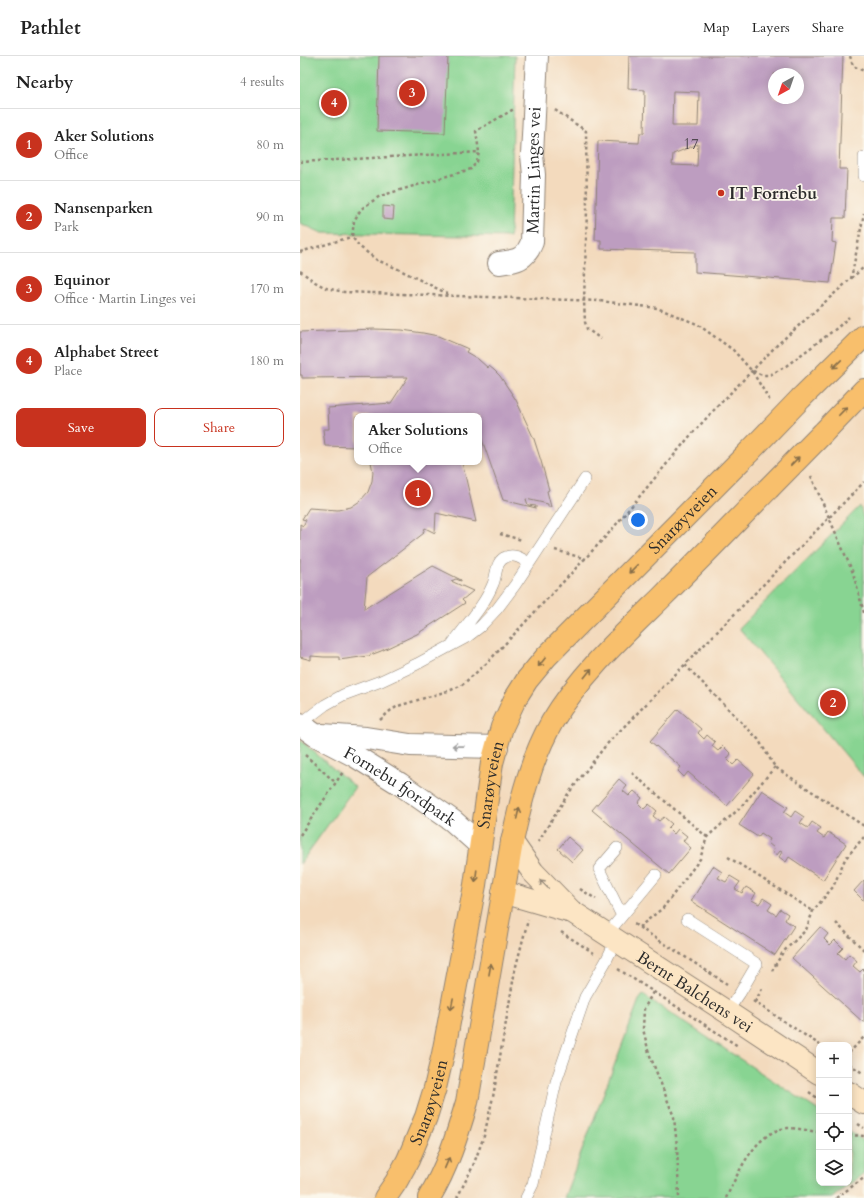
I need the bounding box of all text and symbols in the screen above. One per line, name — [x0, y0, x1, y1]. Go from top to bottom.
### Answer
text: Pathlet — [20, 15, 81, 41]
text: Map — [703, 18, 730, 37]
text: Layers — [752, 18, 790, 37]
text: Share — [812, 18, 844, 37]
north arrow — [768, 68, 804, 104]
text: Nearby — [16, 71, 73, 94]
text: 4 results — [240, 73, 284, 91]
pin: 3 — [399, 78, 425, 108]
pin: 4 — [321, 88, 347, 118]
street label: Martin Linges vei — [521, 106, 546, 234]
text: Aker Solutions — [54, 126, 154, 146]
house number: 17 — [683, 134, 699, 154]
text: 1 — [26, 136, 32, 154]
text: 80 m — [256, 136, 284, 154]
text: Office — [54, 146, 88, 164]
place label: IT Fornebu — [729, 182, 817, 205]
marker: IT Fornebu — [716, 188, 726, 198]
text: Nansenparken — [54, 198, 153, 218]
text: 2 — [26, 208, 32, 226]
text: 90 m — [256, 208, 284, 226]
text: Park — [54, 218, 79, 236]
text: Equinor — [54, 270, 110, 290]
text: 3 — [26, 280, 32, 298]
text: 170 m — [250, 280, 284, 298]
text: Office · Martin Linges vei — [54, 290, 196, 308]
text: Alphabet Street — [54, 342, 158, 362]
text: 4 — [26, 352, 32, 370]
text: 180 m — [250, 352, 284, 370]
one-way arrow — [832, 359, 842, 369]
text: Place — [54, 362, 82, 380]
one-way arrow — [839, 406, 848, 416]
button: Save — [16, 408, 146, 447]
button: Share — [154, 408, 284, 447]
popup — [354, 413, 482, 465]
text: Aker Solutions — [368, 420, 468, 440]
text: Office — [368, 440, 402, 458]
one-way arrow — [790, 456, 800, 466]
pin: 1 — [405, 478, 431, 508]
street label: Snarøyveien — [643, 480, 722, 559]
your location — [628, 510, 648, 530]
one-way arrow — [628, 564, 638, 574]
one-way arrow — [537, 657, 546, 667]
one-way arrow — [584, 668, 592, 679]
pin: 2 — [820, 688, 846, 718]
street label: Snarøyveien — [472, 738, 510, 830]
street label: Fornebu fjordpark — [340, 741, 462, 832]
one-way arrow — [452, 742, 465, 750]
one-way arrow — [515, 807, 523, 820]
one-way arrow — [472, 869, 480, 882]
one-way arrow — [539, 879, 549, 889]
street label: Bernt Balchens vei — [632, 946, 758, 1038]
one-way arrow — [486, 962, 494, 975]
one-way arrow — [448, 997, 456, 1010]
map controls — [816, 1042, 852, 1186]
button: + — [816, 1042, 852, 1078]
street label: Snarøyveien — [404, 1057, 453, 1149]
button: − — [816, 1078, 852, 1114]
button: locate — [816, 1114, 852, 1150]
button: layers — [816, 1150, 852, 1186]
one-way arrow — [444, 1158, 451, 1170]

